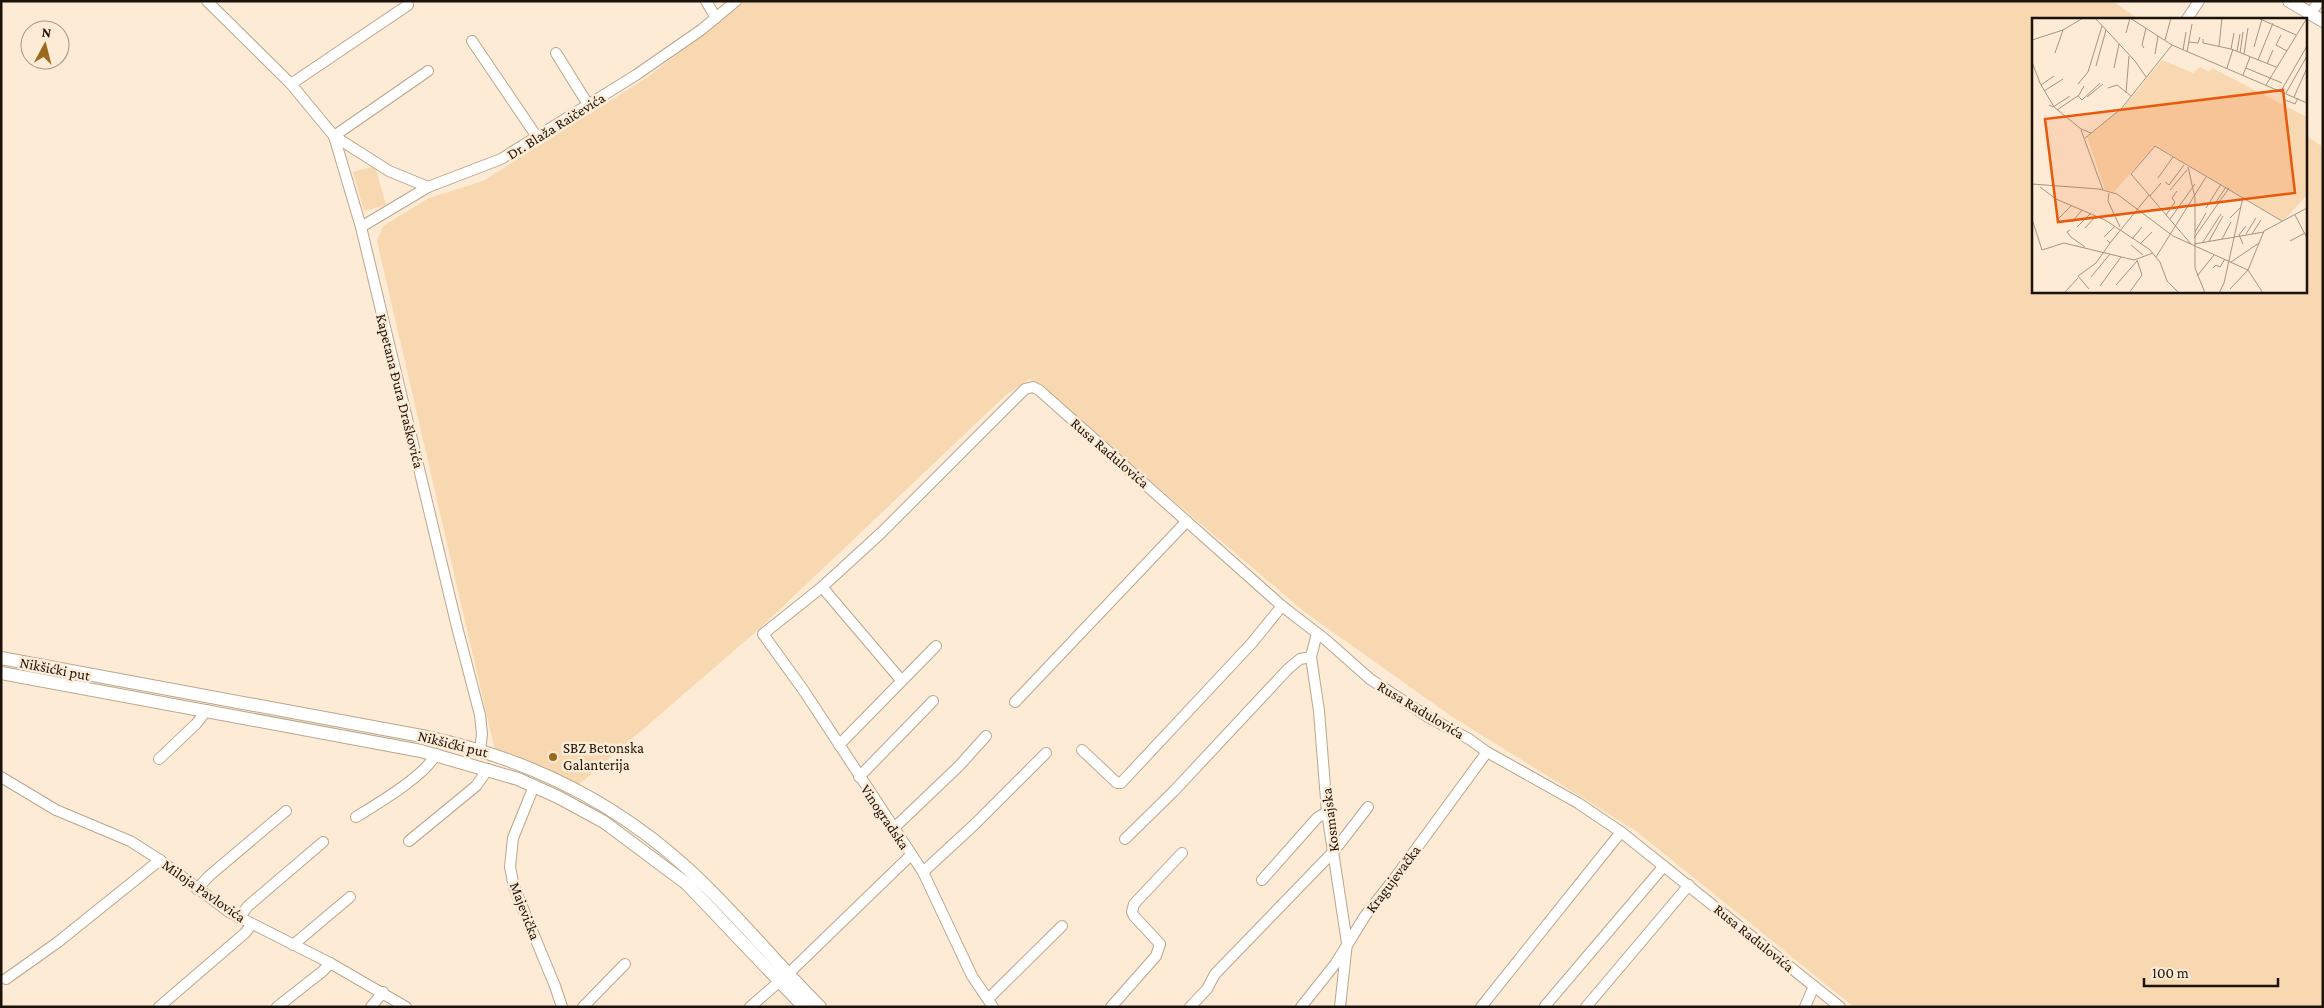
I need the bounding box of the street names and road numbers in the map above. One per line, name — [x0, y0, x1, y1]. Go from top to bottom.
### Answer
street label: Dr. Blaža Raičevića — [504, 89, 608, 163]
street label: Kapetana Đura Draškovića — [372, 312, 427, 470]
street label: Rusa Radulovića — [1068, 415, 1152, 491]
street label: Nikšićki put — [18, 654, 93, 685]
street label: Rusa Radulovića — [1375, 678, 1467, 742]
street label: Nikšićki put — [416, 728, 491, 762]
street label: Vinogradska — [857, 782, 913, 853]
street label: Kosmajska — [1318, 787, 1343, 853]
street label: Kragujevačka — [1363, 842, 1424, 916]
street label: Miloja Pavlovića — [159, 856, 249, 926]
street label: Majevička — [506, 880, 543, 943]
street label: Rusa Radulovića — [1711, 901, 1797, 975]

